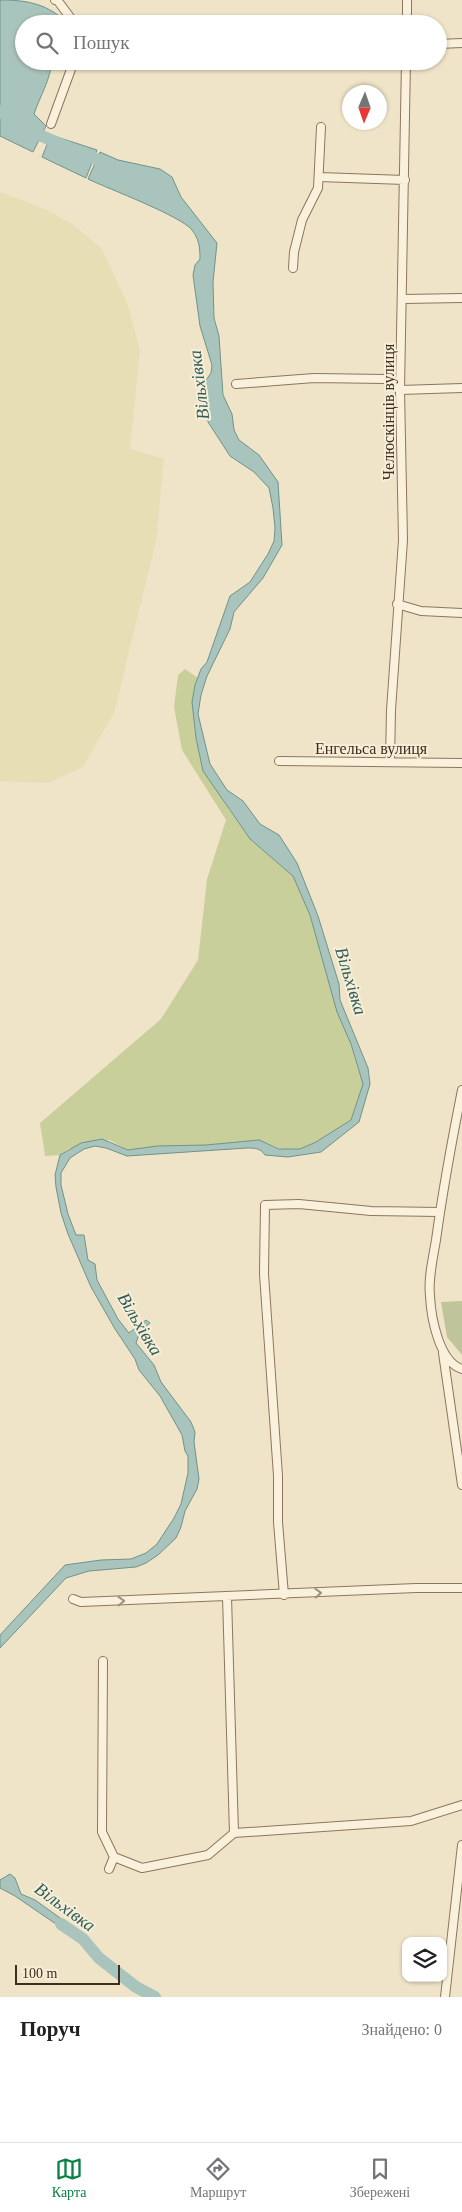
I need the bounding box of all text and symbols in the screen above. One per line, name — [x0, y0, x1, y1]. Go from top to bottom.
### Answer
search box — [15, 15, 447, 70]
icon: search — [33, 29, 61, 57]
text: Пошук — [73, 32, 130, 53]
north arrow — [342, 85, 387, 130]
street label: Челюскінців вулиця — [380, 343, 398, 480]
water label: Вільхівка — [185, 349, 213, 421]
street label: Енгельса вулиця — [315, 740, 428, 758]
water label: Вільхівка — [331, 945, 371, 1017]
water label: Вільхівка — [113, 1289, 167, 1359]
one-way arrow — [314, 1588, 322, 1599]
one-way arrow — [117, 1596, 125, 1606]
water label: Вільхівка — [31, 1878, 99, 1936]
map controls — [402, 1937, 447, 1982]
button: layers — [402, 1937, 447, 1982]
scale bar — [15, 1962, 120, 1985]
text: 100 m — [22, 1966, 57, 1981]
text: Поруч — [20, 2017, 81, 2041]
text: Знайдено: 0 — [362, 2021, 442, 2038]
tab: Карта — [52, 2155, 86, 2201]
tab: Маршрут — [190, 2155, 246, 2201]
tab: Збережені — [350, 2155, 410, 2201]

